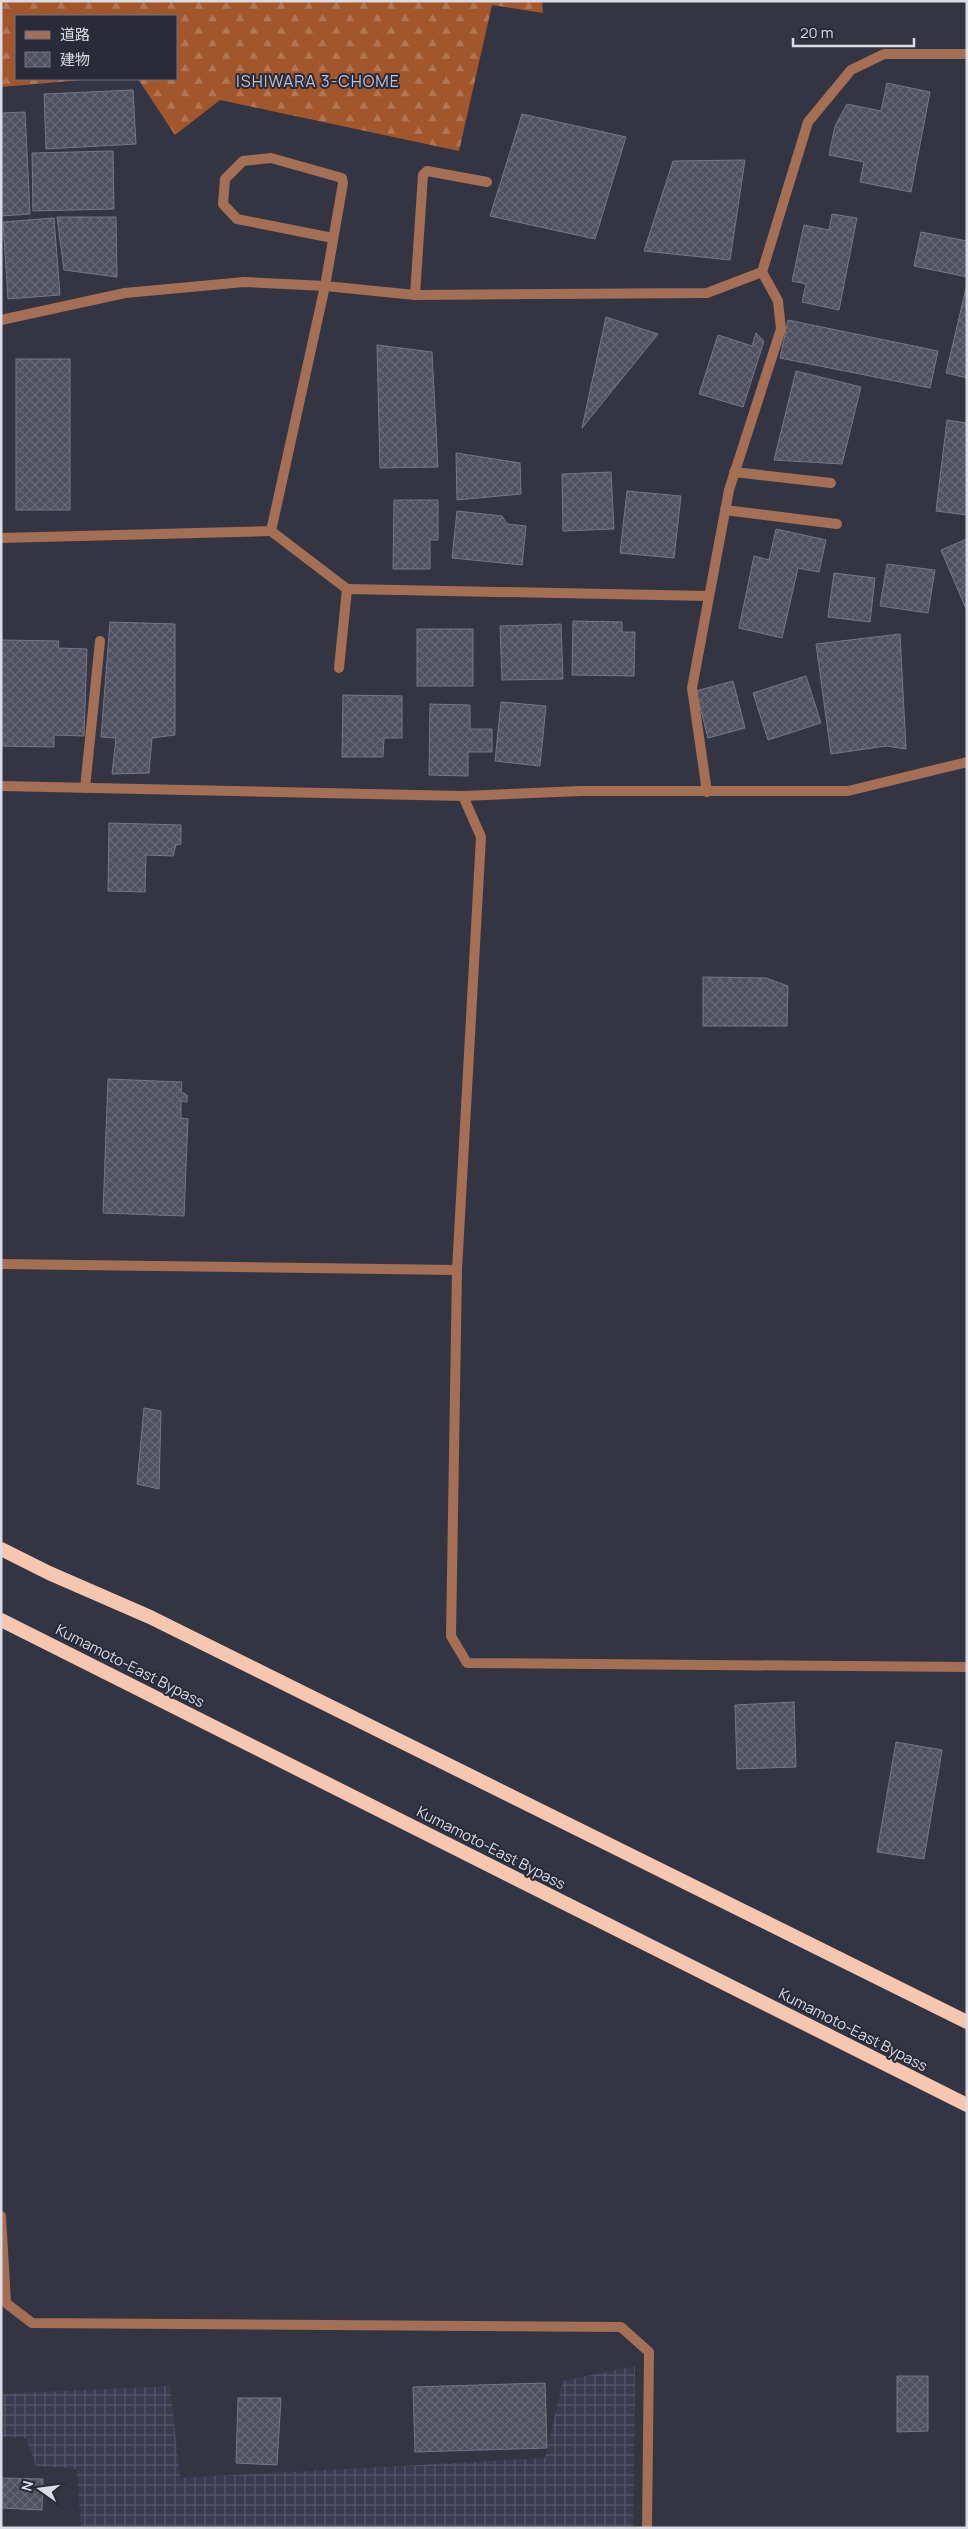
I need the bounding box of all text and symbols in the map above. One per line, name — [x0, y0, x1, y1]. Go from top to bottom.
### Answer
legend — [15, 15, 178, 80]
scale bar — [793, 15, 914, 47]
text: 20 m — [800, 22, 833, 43]
text: 道路 — [60, 24, 90, 45]
text: 建物 — [60, 49, 90, 70]
district label: ISHIWARA 3-CHOME — [236, 70, 400, 92]
street label: Kumamoto-East Bypass — [52, 1619, 208, 1712]
street label: Kumamoto-East Bypass — [413, 1801, 569, 1894]
street label: Kumamoto-East Bypass — [775, 1983, 931, 2076]
north arrow — [15, 2464, 65, 2514]
text: N — [16, 2479, 37, 2493]

